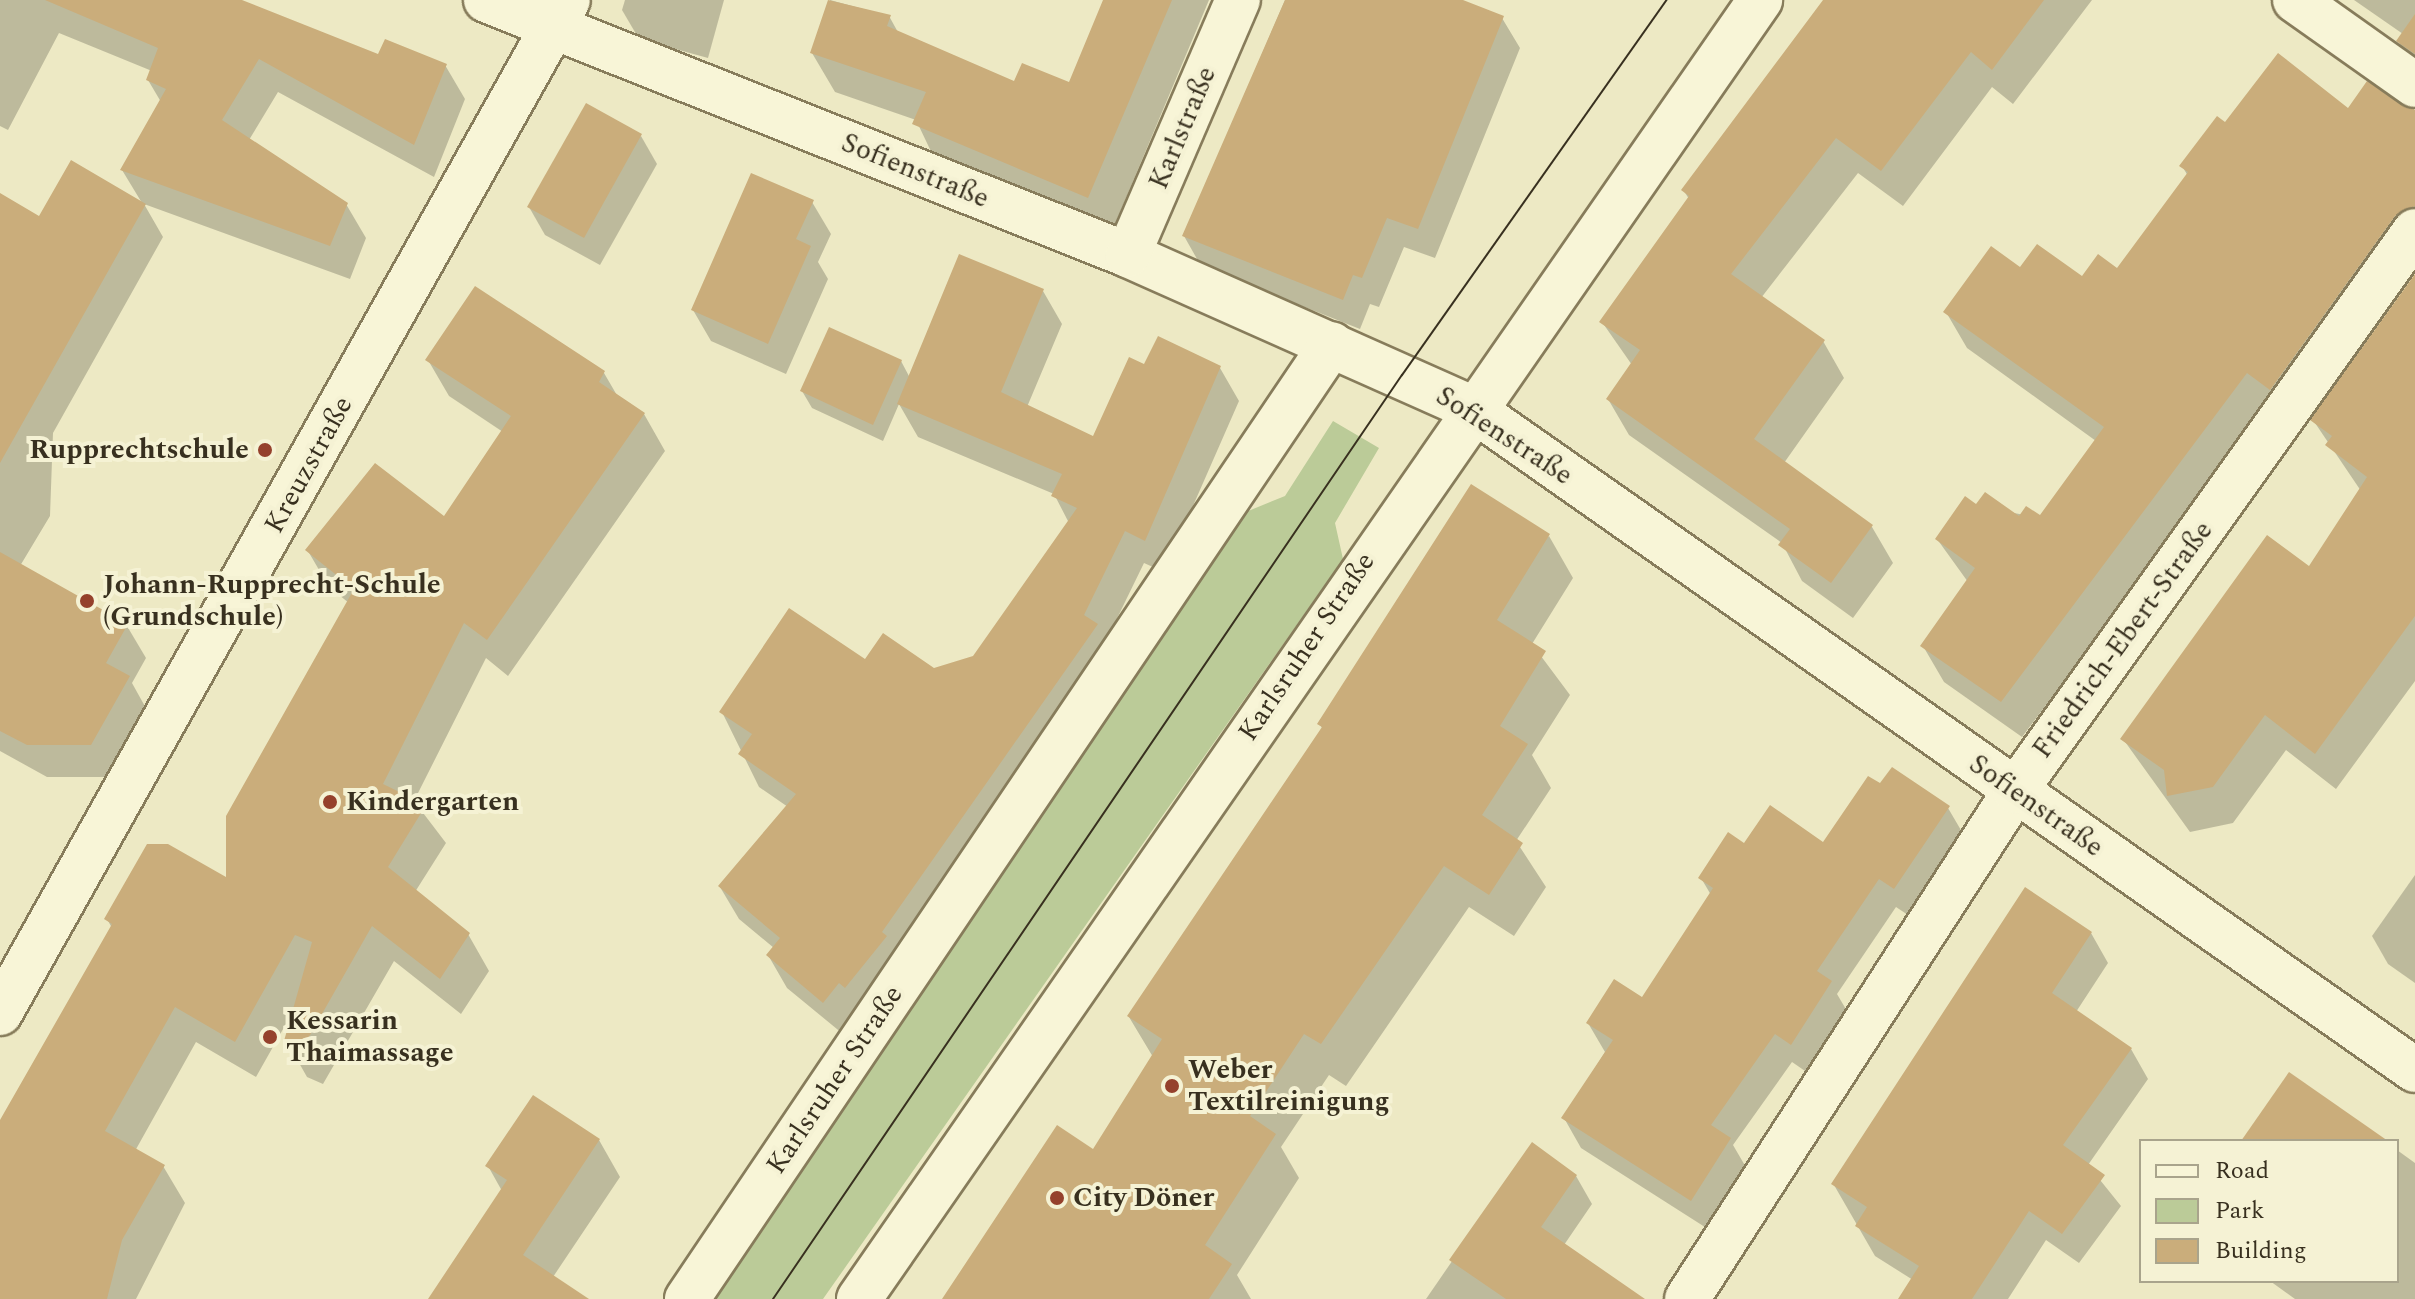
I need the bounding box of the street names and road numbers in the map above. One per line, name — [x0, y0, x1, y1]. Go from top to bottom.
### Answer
street label: Karlstraße — [1142, 62, 1224, 194]
street label: Sofienstraße — [836, 126, 994, 216]
street label: Sofienstraße — [1429, 379, 1579, 493]
street label: Kreuzstraße — [258, 391, 360, 539]
street label: Friedrich-Ebert-Straße — [2026, 515, 2220, 765]
street label: Karlsruher Straße — [1231, 546, 1383, 748]
street label: Sofienstraße — [1962, 747, 2110, 865]
street label: Karlsruher Straße — [759, 979, 911, 1181]

